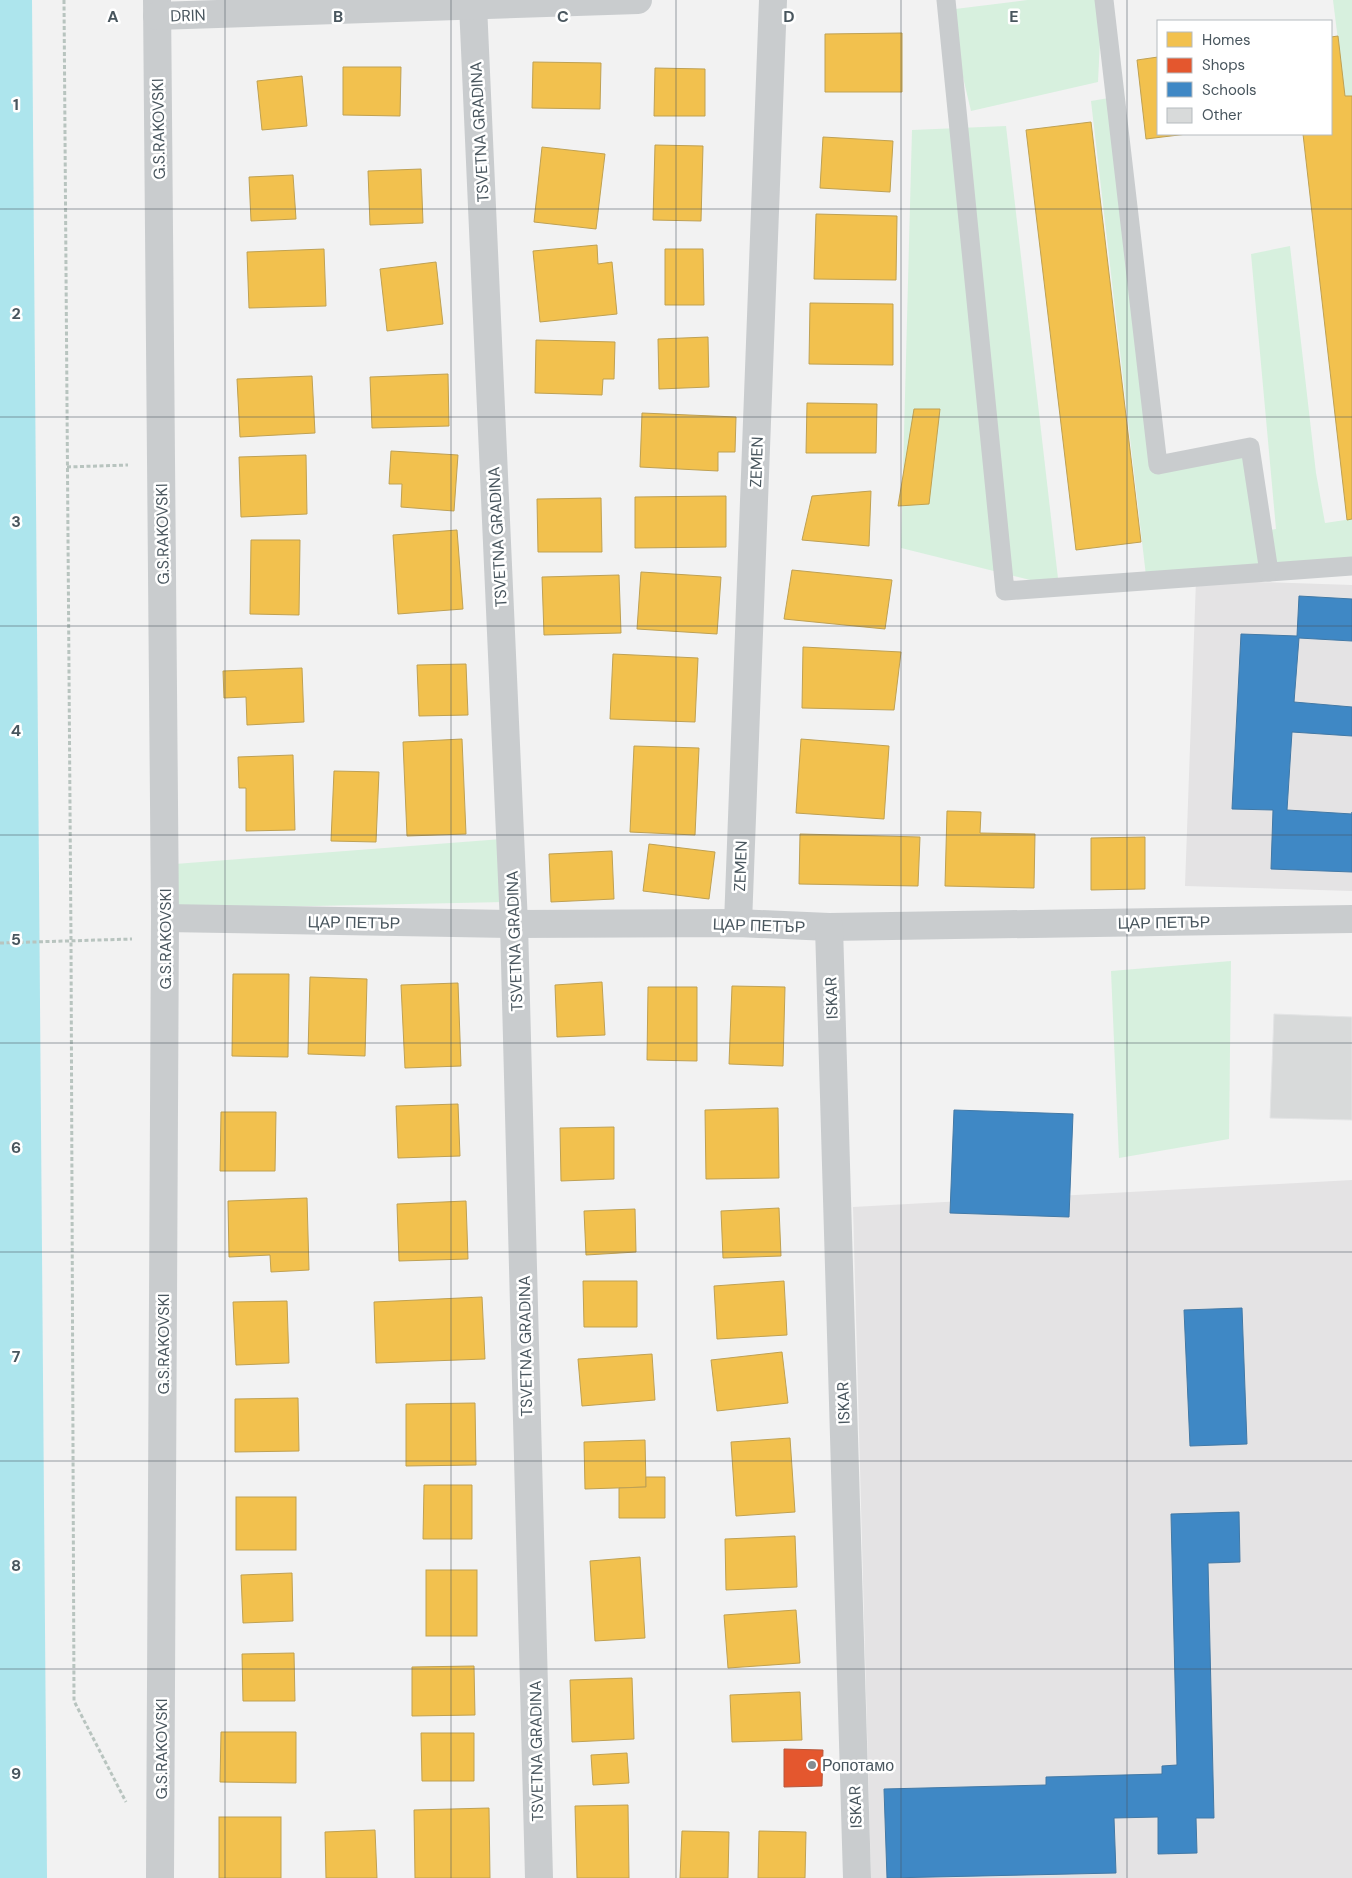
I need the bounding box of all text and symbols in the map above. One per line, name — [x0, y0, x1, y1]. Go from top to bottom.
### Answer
street label: DRIN — [170, 4, 206, 27]
text: A — [107, 6, 119, 27]
text: B — [333, 6, 343, 27]
text: C — [557, 6, 569, 27]
text: D — [783, 6, 795, 27]
text: E — [1009, 6, 1019, 27]
legend — [1157, 20, 1332, 135]
text: Homes — [1202, 30, 1251, 50]
text: Shops — [1202, 55, 1245, 75]
street label: TSVETNA GRADINA — [465, 61, 494, 203]
street label: G.S.RAKOVSKI — [147, 78, 170, 180]
text: Schools — [1202, 80, 1257, 100]
text: 1 — [13, 94, 19, 115]
text: Other — [1202, 105, 1243, 125]
text: 2 — [11, 303, 21, 324]
street label: ZEMEN — [745, 436, 768, 488]
street label: TSVETNA GRADINA — [483, 466, 512, 608]
street label: G.S.RAKOVSKI — [151, 483, 174, 585]
text: 3 — [11, 511, 21, 532]
text: 4 — [11, 720, 21, 741]
street label: ZEMEN — [729, 840, 752, 892]
street label: TSVETNA GRADINA — [502, 870, 527, 1012]
street label: G.S.RAKOVSKI — [155, 888, 176, 990]
street label: ЦАР ПЕТЪР — [307, 911, 401, 934]
street label: ЦАР ПЕТЪР — [1117, 911, 1211, 934]
street label: ЦАР ПЕТЪР — [712, 913, 806, 938]
text: 5 — [11, 929, 21, 950]
street label: ISKAR — [820, 976, 843, 1020]
text: 6 — [11, 1137, 21, 1158]
street label: TSVETNA GRADINA — [514, 1275, 537, 1417]
street label: G.S.RAKOVSKI — [153, 1293, 174, 1395]
text: 7 — [12, 1346, 21, 1367]
street label: ISKAR — [832, 1381, 855, 1425]
text: 8 — [11, 1555, 21, 1576]
street label: TSVETNA GRADINA — [525, 1680, 548, 1822]
street label: G.S.RAKOVSKI — [151, 1698, 172, 1800]
place label: Ропотамо — [822, 1755, 894, 1776]
marker: Ропотамо — [806, 1759, 818, 1771]
text: 9 — [11, 1763, 21, 1784]
street label: ISKAR — [844, 1785, 867, 1829]

